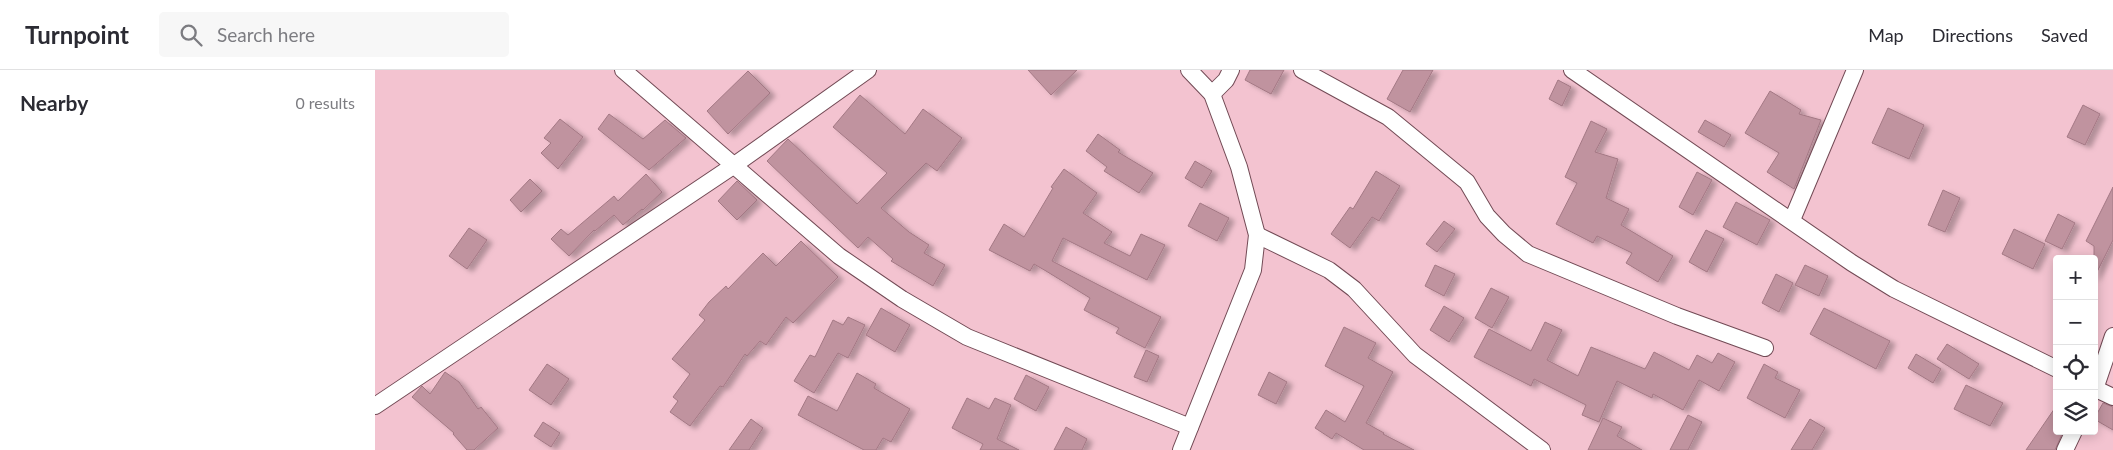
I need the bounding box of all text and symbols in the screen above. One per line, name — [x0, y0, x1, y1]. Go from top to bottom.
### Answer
search box — [159, 12, 509, 57]
text: Turnpoint — [25, 20, 129, 49]
icon: search — [177, 21, 205, 49]
text: Search here — [217, 23, 315, 46]
text: Map — [1868, 24, 1904, 46]
text: Directions — [1932, 24, 2013, 46]
text: Saved — [2041, 24, 2088, 46]
text: Nearby — [20, 90, 88, 115]
text: 0 results — [295, 93, 355, 112]
map controls — [2053, 255, 2098, 435]
button: + — [2053, 255, 2098, 300]
button: − — [2053, 300, 2098, 345]
button: locate — [2053, 345, 2098, 390]
button: layers — [2053, 390, 2098, 435]

